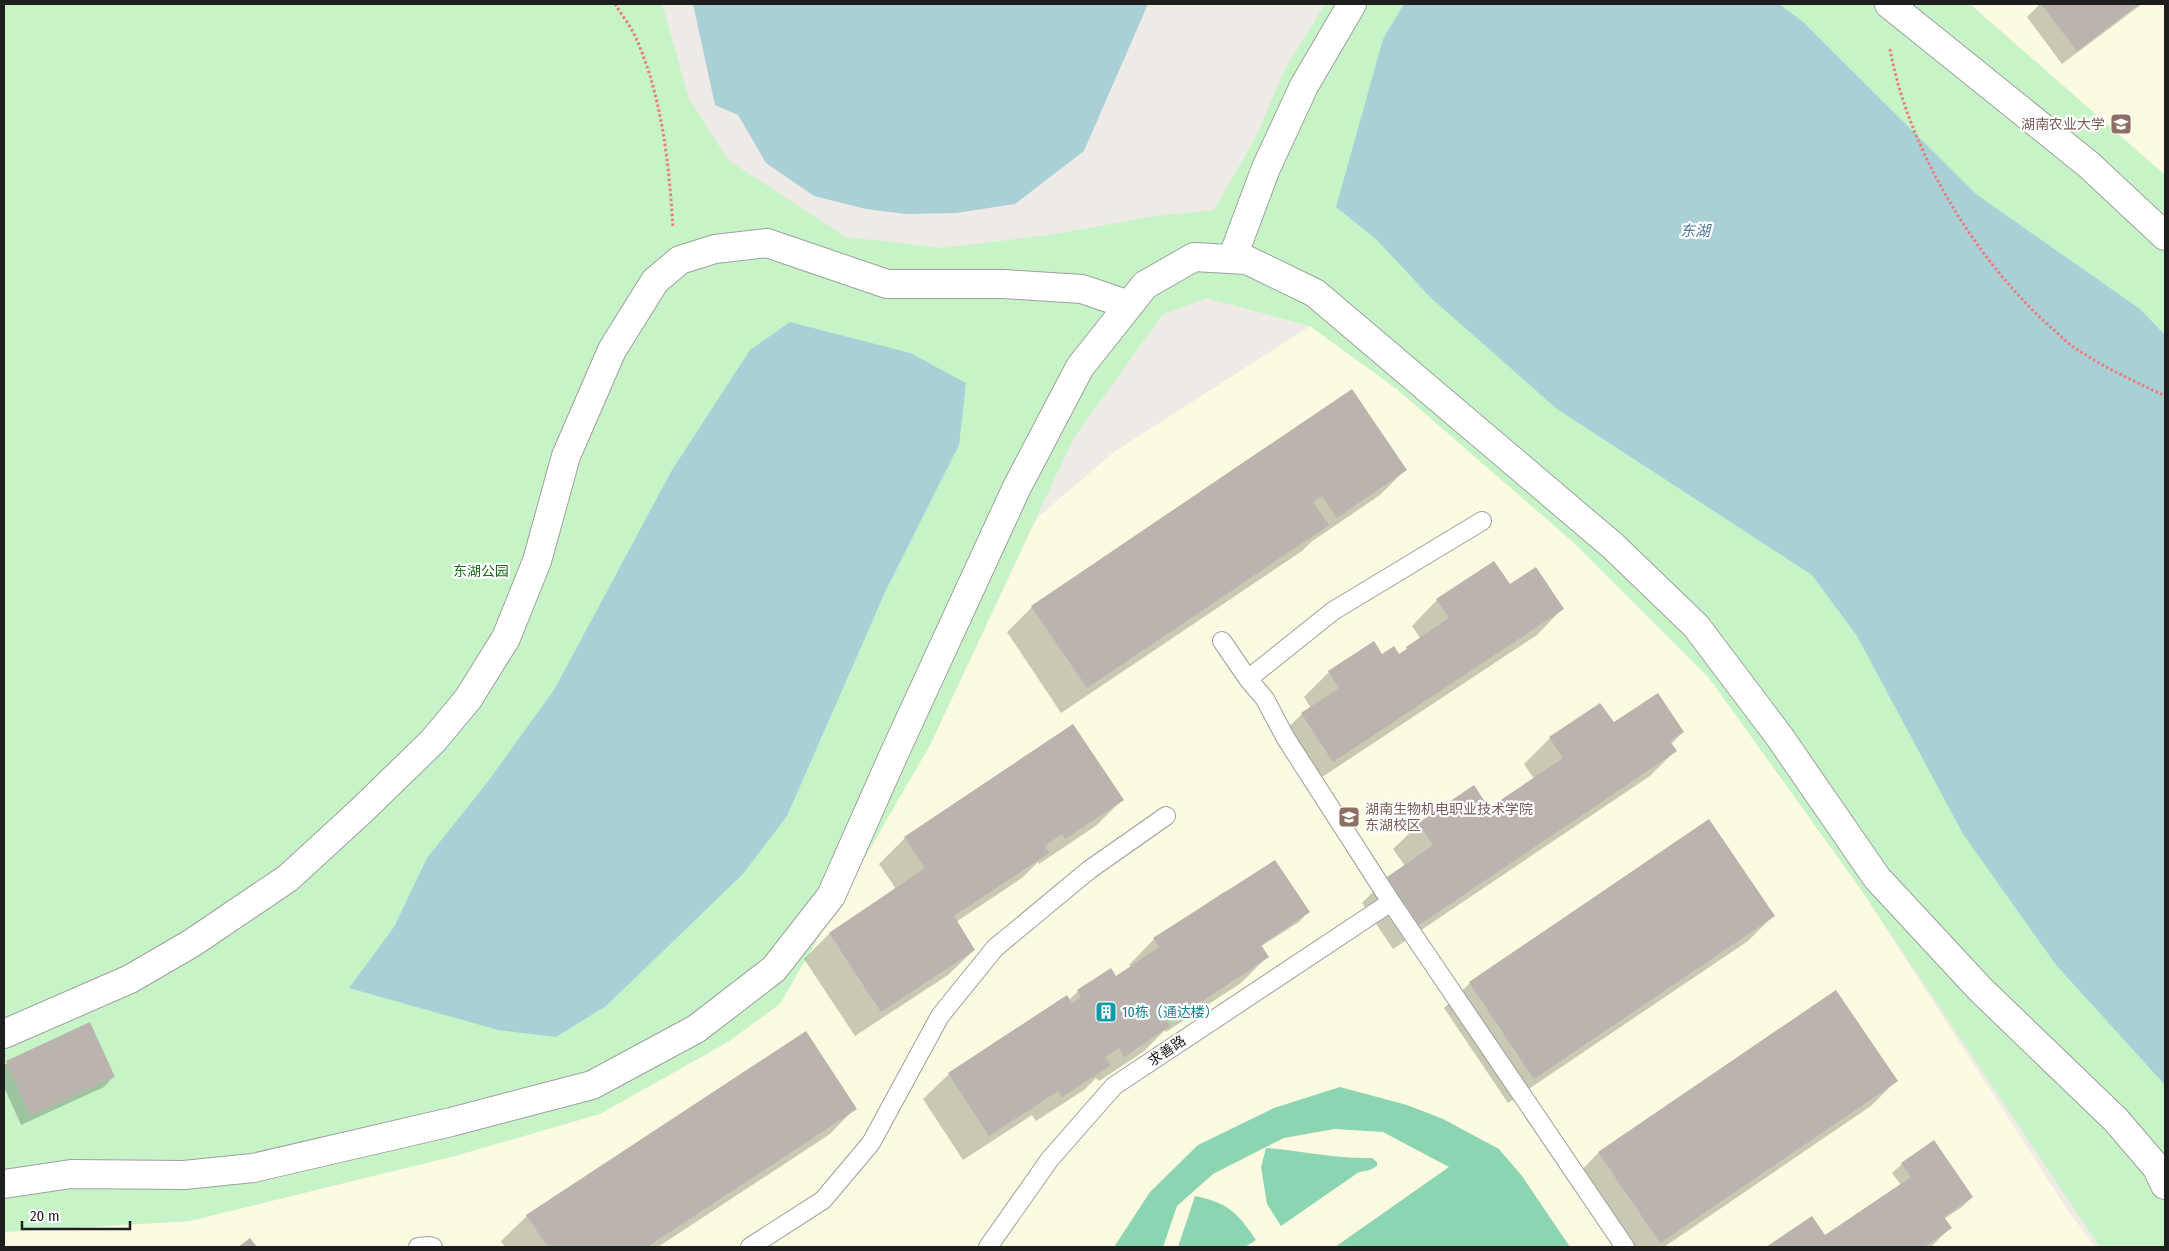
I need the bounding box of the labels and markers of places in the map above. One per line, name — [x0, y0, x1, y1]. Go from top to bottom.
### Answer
school or university icon: 湖南农业大学 — [2109, 112, 2133, 136]
place label: 湖南农业大学 — [2021, 116, 2105, 133]
place label: 湖南生物机电职业技术学院 东湖校区 — [1365, 801, 1533, 834]
school or university icon: 湖南生物机电职业技术学院 东湖校区 — [1337, 805, 1361, 829]
building icon: 10栋（通达楼） — [1094, 1000, 1118, 1024]
place label: 10栋（通达楼） — [1122, 1004, 1219, 1021]

